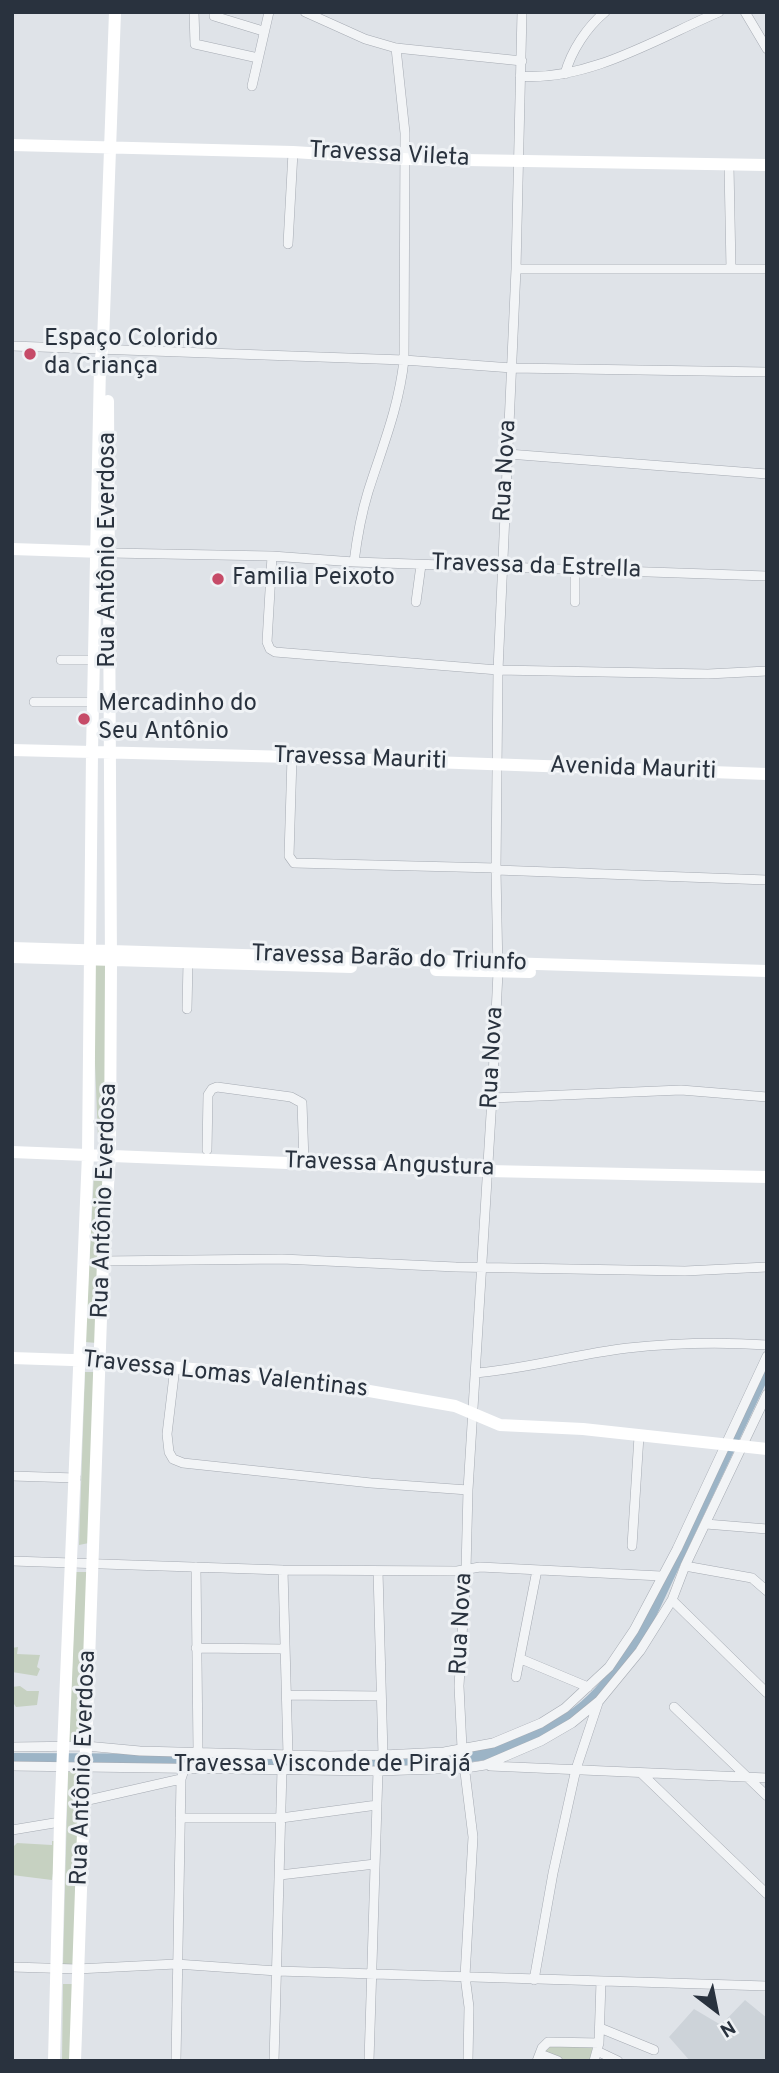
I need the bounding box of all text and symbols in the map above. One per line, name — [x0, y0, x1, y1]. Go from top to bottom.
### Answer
street label: Travessa Vileta — [308, 137, 470, 175]
place label: Espaço Colorido da Criança — [44, 326, 218, 382]
marker: Espaço Colorido da Criança — [22, 346, 38, 362]
street label: Rua Nova — [490, 419, 524, 523]
street label: Rua Antônio Everdosa — [95, 432, 123, 668]
street label: Travessa da Estrella — [430, 550, 642, 586]
place label: Familia Peixoto — [232, 565, 395, 593]
marker: Familia Peixoto — [210, 571, 226, 587]
place label: Mercadinho do Seu Antônio — [98, 691, 257, 747]
marker: Mercadinho do Seu Antônio — [76, 711, 92, 727]
street label: Travessa Mauriti — [273, 743, 447, 777]
street label: Avenida Mauriti — [549, 753, 717, 787]
street label: Travessa Barão do Triunfo — [251, 941, 527, 979]
street label: Rua Nova — [477, 1006, 511, 1110]
street label: Rua Antônio Everdosa — [87, 1083, 125, 1319]
street label: Travessa Angustura — [283, 1148, 495, 1184]
street label: Travessa Lomas Valentinas — [81, 1347, 369, 1405]
street label: Rua Nova — [446, 1572, 480, 1676]
street label: Rua Antônio Everdosa — [66, 1650, 104, 1886]
street label: Travessa Visconde de Pirajá — [173, 1752, 471, 1780]
north arrow — [681, 1975, 751, 2045]
text: N — [715, 2014, 739, 2042]

